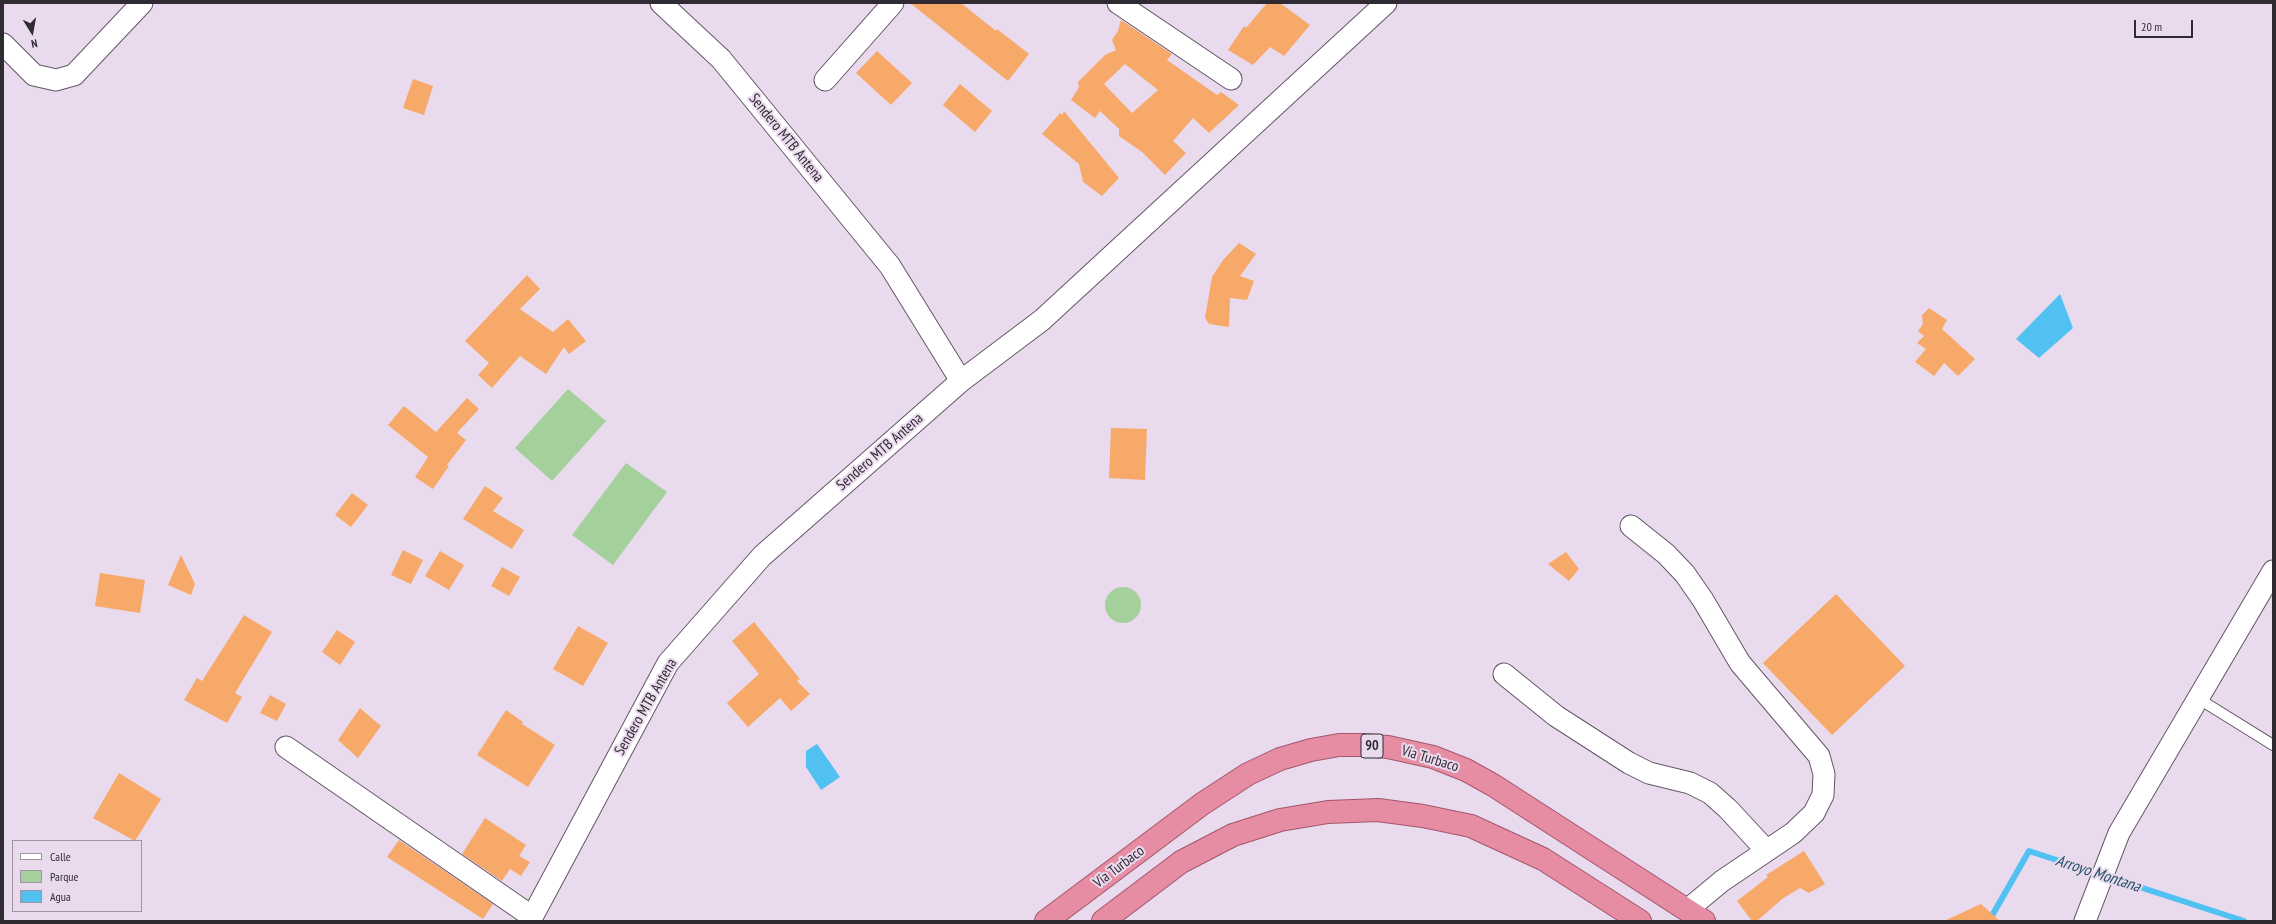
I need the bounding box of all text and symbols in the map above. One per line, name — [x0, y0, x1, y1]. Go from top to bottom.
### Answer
north arrow — [12, 12, 52, 52]
scale bar — [2136, 12, 2195, 38]
text: 20 m — [2141, 19, 2162, 34]
text: N — [30, 36, 39, 51]
street label: Sendero MTB Antena — [745, 90, 827, 186]
street label: Sendero MTB Antena — [833, 410, 927, 494]
street label: Sendero MTB Antena — [611, 655, 681, 759]
road number: 90 — [1361, 734, 1383, 758]
street label: Vía Turbaco — [1399, 742, 1461, 776]
legend — [12, 840, 142, 912]
street label: Vía Turbaco — [1090, 842, 1148, 892]
text: Calle — [50, 849, 71, 864]
water label: Arroyo Montana — [2053, 851, 2143, 897]
text: Parque — [50, 869, 79, 884]
text: Agua — [50, 889, 71, 904]

